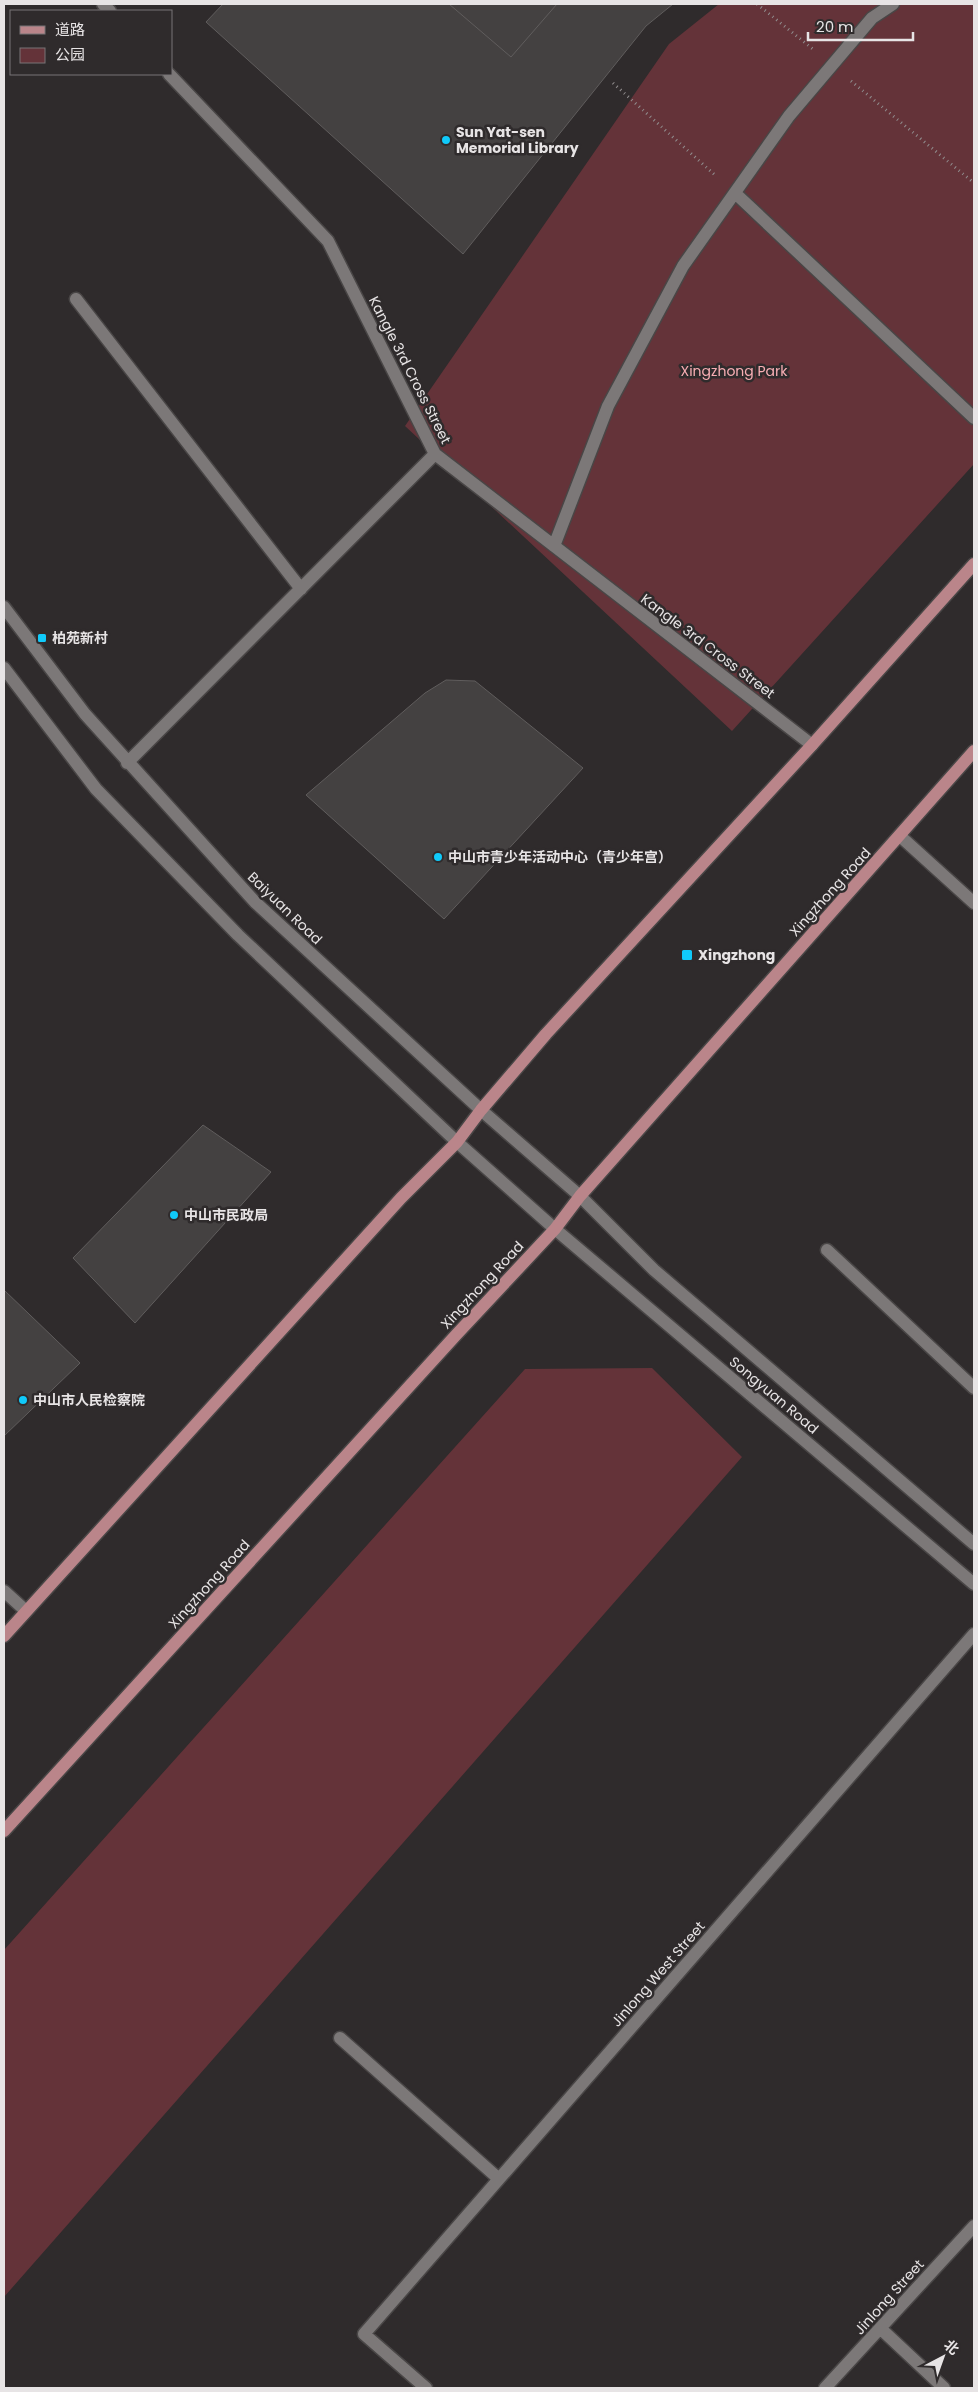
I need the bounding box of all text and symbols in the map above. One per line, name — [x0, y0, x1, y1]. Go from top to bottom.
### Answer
legend — [10, 10, 172, 75]
scale bar — [808, 10, 913, 42]
text: 20 m — [816, 16, 854, 37]
text: 道路 — [55, 19, 85, 40]
text: 公园 — [55, 44, 85, 65]
place label: Sun Yat-sen Memorial Library — [456, 122, 579, 158]
marker: Sun Yat-sen Memorial Library — [440, 134, 452, 146]
street label: Kangle 3rd Cross Street — [364, 293, 456, 447]
park label: Xingzhong Park — [680, 361, 788, 381]
street label: Kangle 3rd Cross Street — [637, 589, 779, 703]
place label: 柏苑新村 — [52, 628, 108, 648]
marker: 柏苑新村 — [36, 632, 48, 644]
street label: Xingzhong Road — [785, 843, 875, 941]
place label: 中山市青少年活动中心（青少年宫） — [448, 847, 672, 867]
marker: 中山市青少年活动中心（青少年宫） — [432, 851, 444, 863]
street label: Baiyuan Road — [243, 867, 327, 949]
place label: Xingzhong — [698, 945, 775, 965]
marker: Xingzhong — [680, 948, 694, 962]
place label: 中山市民政局 — [184, 1205, 268, 1225]
marker: 中山市民政局 — [168, 1209, 180, 1221]
street label: Xingzhong Road — [436, 1237, 528, 1333]
street label: Songyuan Road — [725, 1352, 823, 1438]
place label: 中山市人民检察院 — [33, 1390, 145, 1410]
marker: 中山市人民检察院 — [17, 1394, 29, 1406]
street label: Xingzhong Road — [164, 1535, 254, 1633]
street label: Jinlong West Street — [607, 1917, 709, 2031]
street label: Jinlong Street — [850, 2255, 928, 2339]
north arrow — [918, 2332, 968, 2382]
text: 北 — [940, 2335, 963, 2359]

